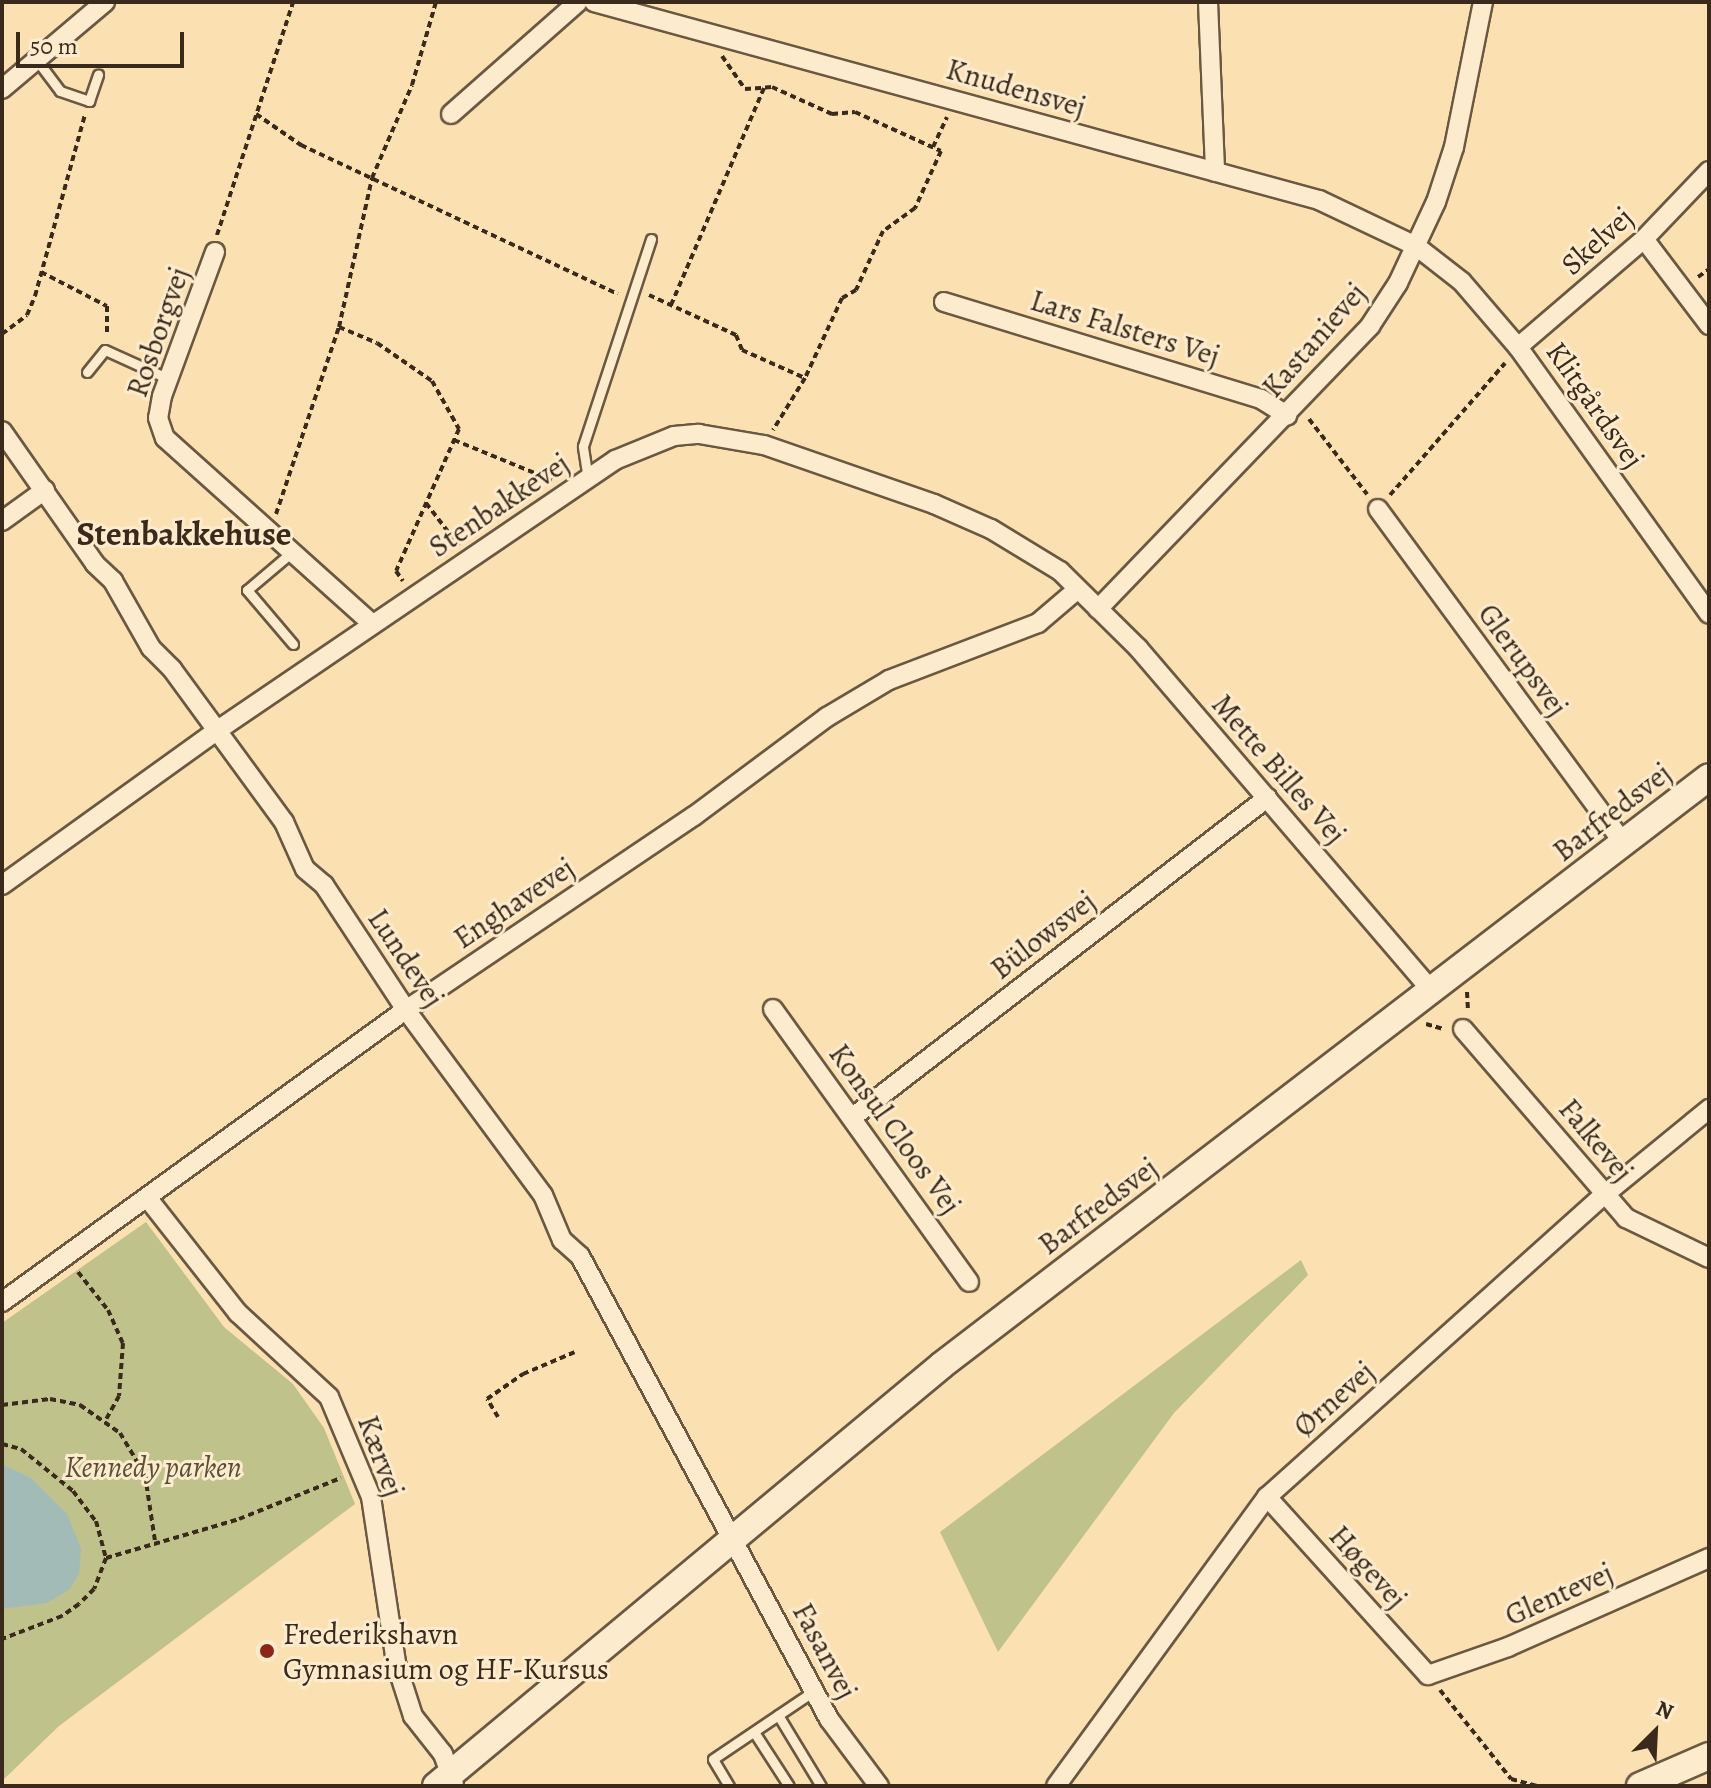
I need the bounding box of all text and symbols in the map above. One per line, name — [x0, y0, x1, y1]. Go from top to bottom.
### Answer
scale bar — [20, 16, 188, 66]
text: 50 m — [30, 30, 78, 62]
street label: Knudensvej — [942, 51, 1090, 125]
street label: Skelvej — [1554, 199, 1640, 283]
street label: Rosborgvej — [119, 262, 197, 402]
street label: Kastanievej — [1254, 275, 1374, 405]
street label: Lars Falsters Vej — [1026, 282, 1224, 374]
street label: Klitgårdsvej — [1538, 335, 1652, 475]
street label: Stenbakkevej — [422, 445, 576, 565]
district label: Stenbakkehuse — [76, 514, 292, 554]
street label: Glerupsvej — [1470, 597, 1576, 723]
street label: Mette Billes Vej — [1204, 687, 1354, 851]
street label: Barfredsvej — [1546, 755, 1678, 869]
street label: Enghavevej — [447, 850, 581, 956]
street label: Bülowsvej — [983, 883, 1103, 987]
street label: Lundevej — [360, 902, 452, 1014]
street label: Konsul Cloos Vej — [821, 1037, 969, 1221]
street label: Falkevej — [1551, 1091, 1641, 1189]
street label: Barfredsvej — [1031, 1150, 1165, 1262]
street label: Ørnevej — [1286, 1354, 1382, 1444]
street label: Kærvej — [350, 1410, 412, 1502]
park label: Kennedy parken — [64, 1449, 242, 1485]
street label: Høgevej — [1321, 1518, 1415, 1616]
street label: Glentevej — [1500, 1554, 1618, 1634]
street label: Fasanvej — [785, 1597, 865, 1705]
place label: Frederikshavn Gymnasium og HF-Kursus — [283, 1616, 609, 1686]
marker: Frederikshavn Gymnasium og HF-Kursus — [258, 1642, 276, 1660]
north arrow — [1615, 1692, 1695, 1772]
text: N — [1651, 1693, 1678, 1727]

